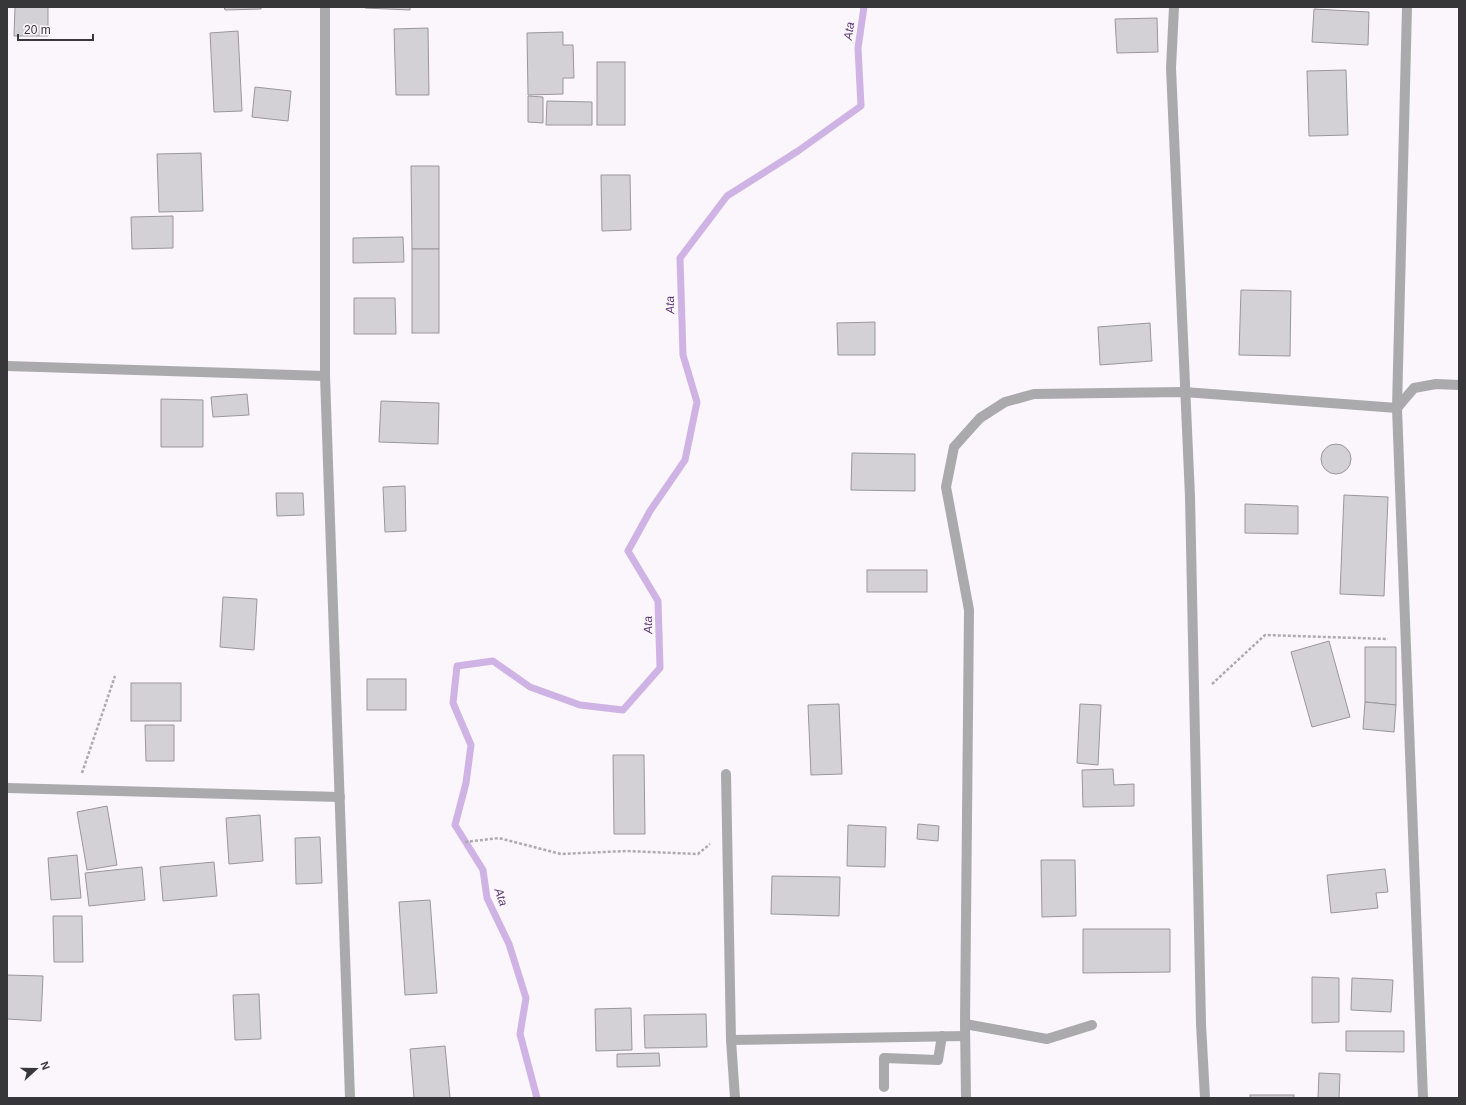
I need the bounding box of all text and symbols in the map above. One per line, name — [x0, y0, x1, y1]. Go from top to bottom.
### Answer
scale bar — [18, 16, 93, 42]
water label: Ata — [841, 21, 857, 42]
text: 20 m — [24, 23, 51, 37]
water label: Ata — [663, 295, 677, 315]
water label: Ata — [641, 615, 655, 635]
water label: Ata — [491, 885, 511, 908]
north arrow — [16, 1049, 56, 1089]
text: N — [38, 1060, 52, 1071]

